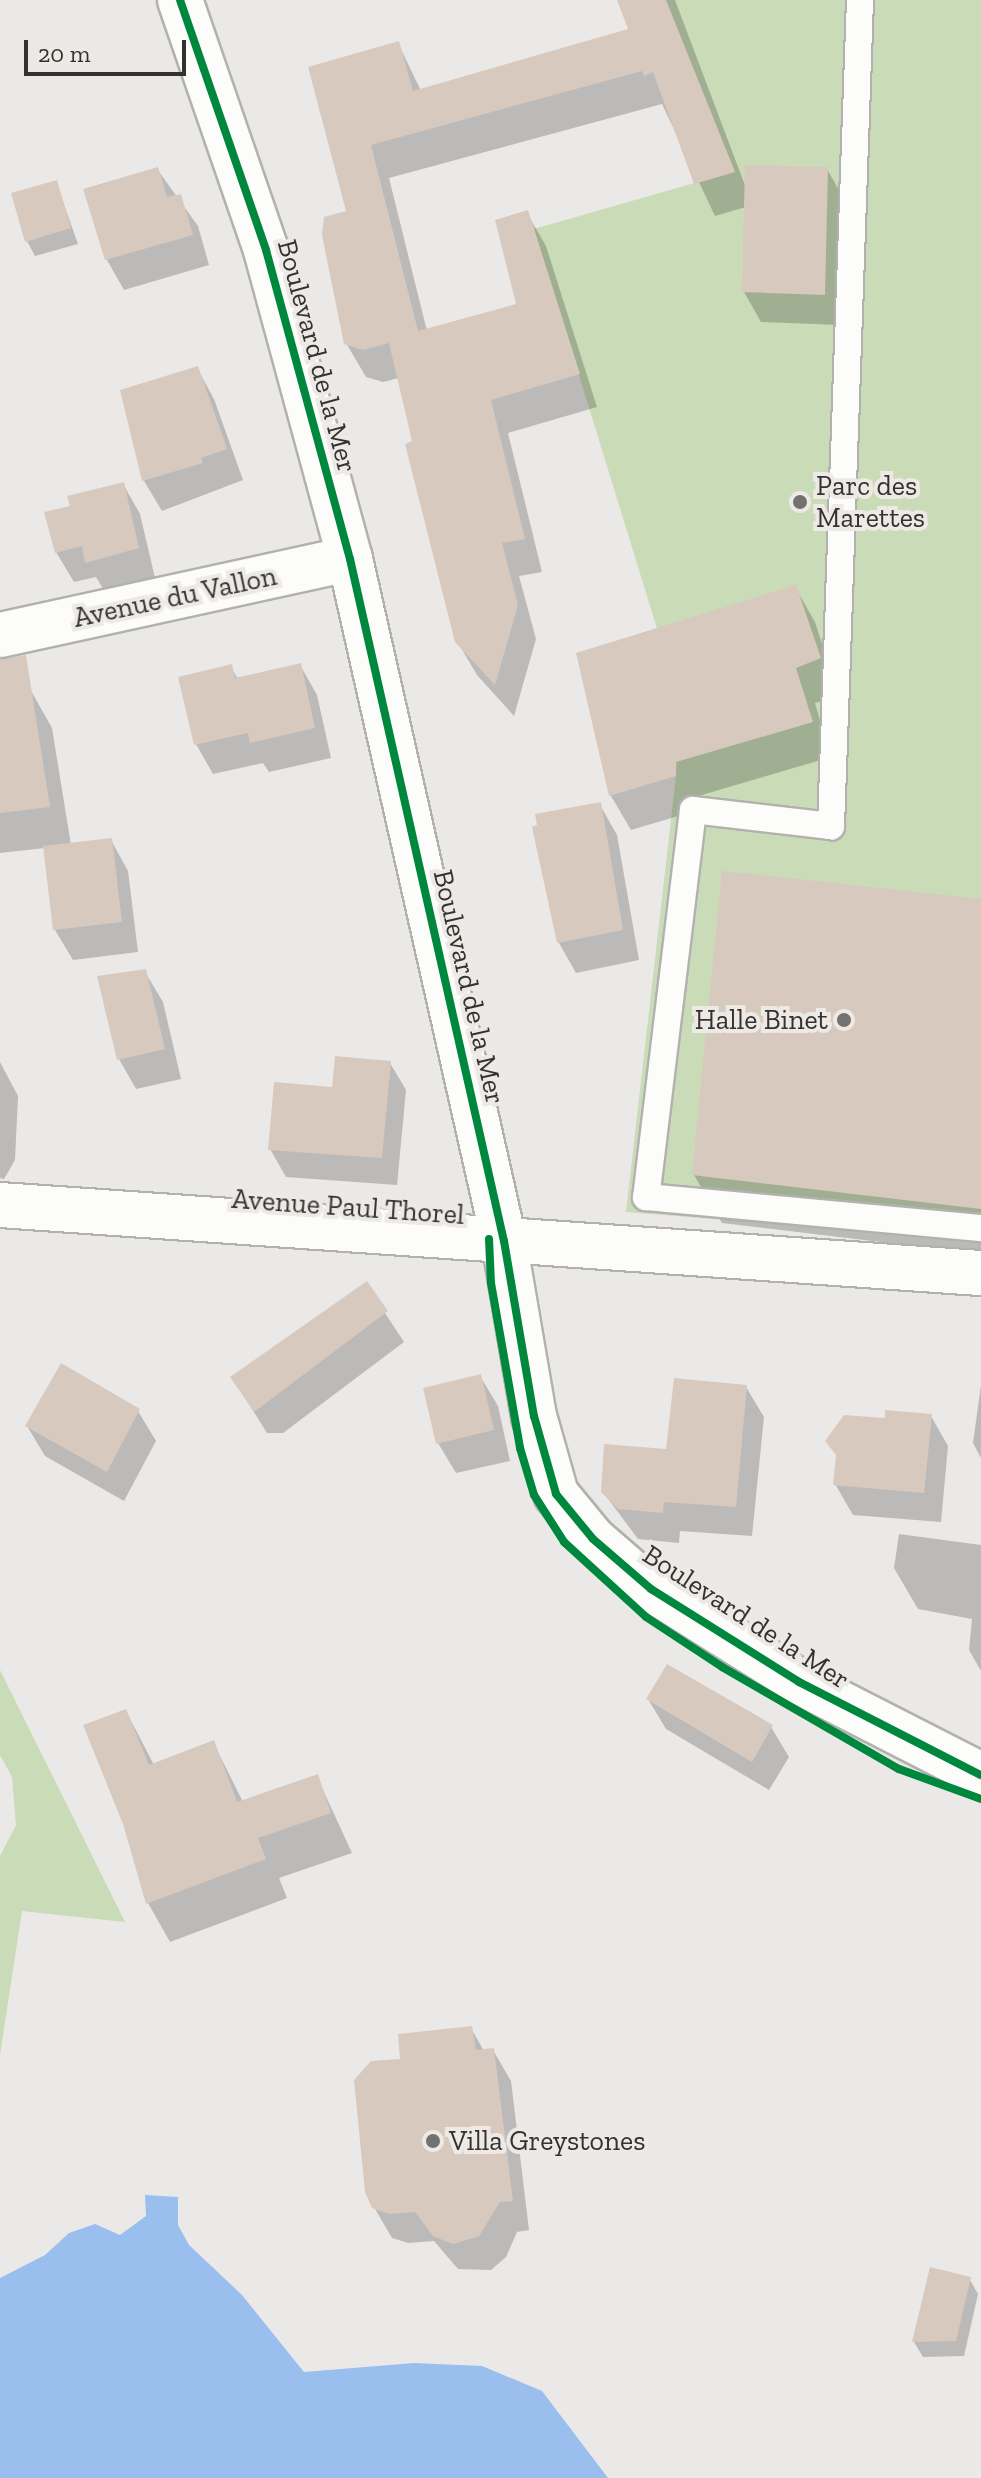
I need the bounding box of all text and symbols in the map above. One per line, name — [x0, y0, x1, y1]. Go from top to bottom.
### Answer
scale bar — [28, 24, 190, 74]
text: 20 m — [38, 39, 90, 68]
street label: Boulevard de la Mer — [270, 236, 364, 476]
place label: Parc des Marettes — [816, 469, 925, 535]
marker: Parc des Marettes — [791, 493, 809, 511]
street label: Avenue du Vallon — [70, 559, 280, 635]
street label: Boulevard de la Mer — [426, 867, 512, 1107]
place label: Halle Binet — [695, 1003, 828, 1037]
marker: Halle Binet — [835, 1011, 853, 1029]
street label: Avenue Paul Thorel — [230, 1182, 466, 1232]
street label: Boulevard de la Mer — [636, 1538, 856, 1696]
place label: Villa Greystones — [449, 2124, 645, 2158]
marker: Villa Greystones — [424, 2132, 442, 2150]

